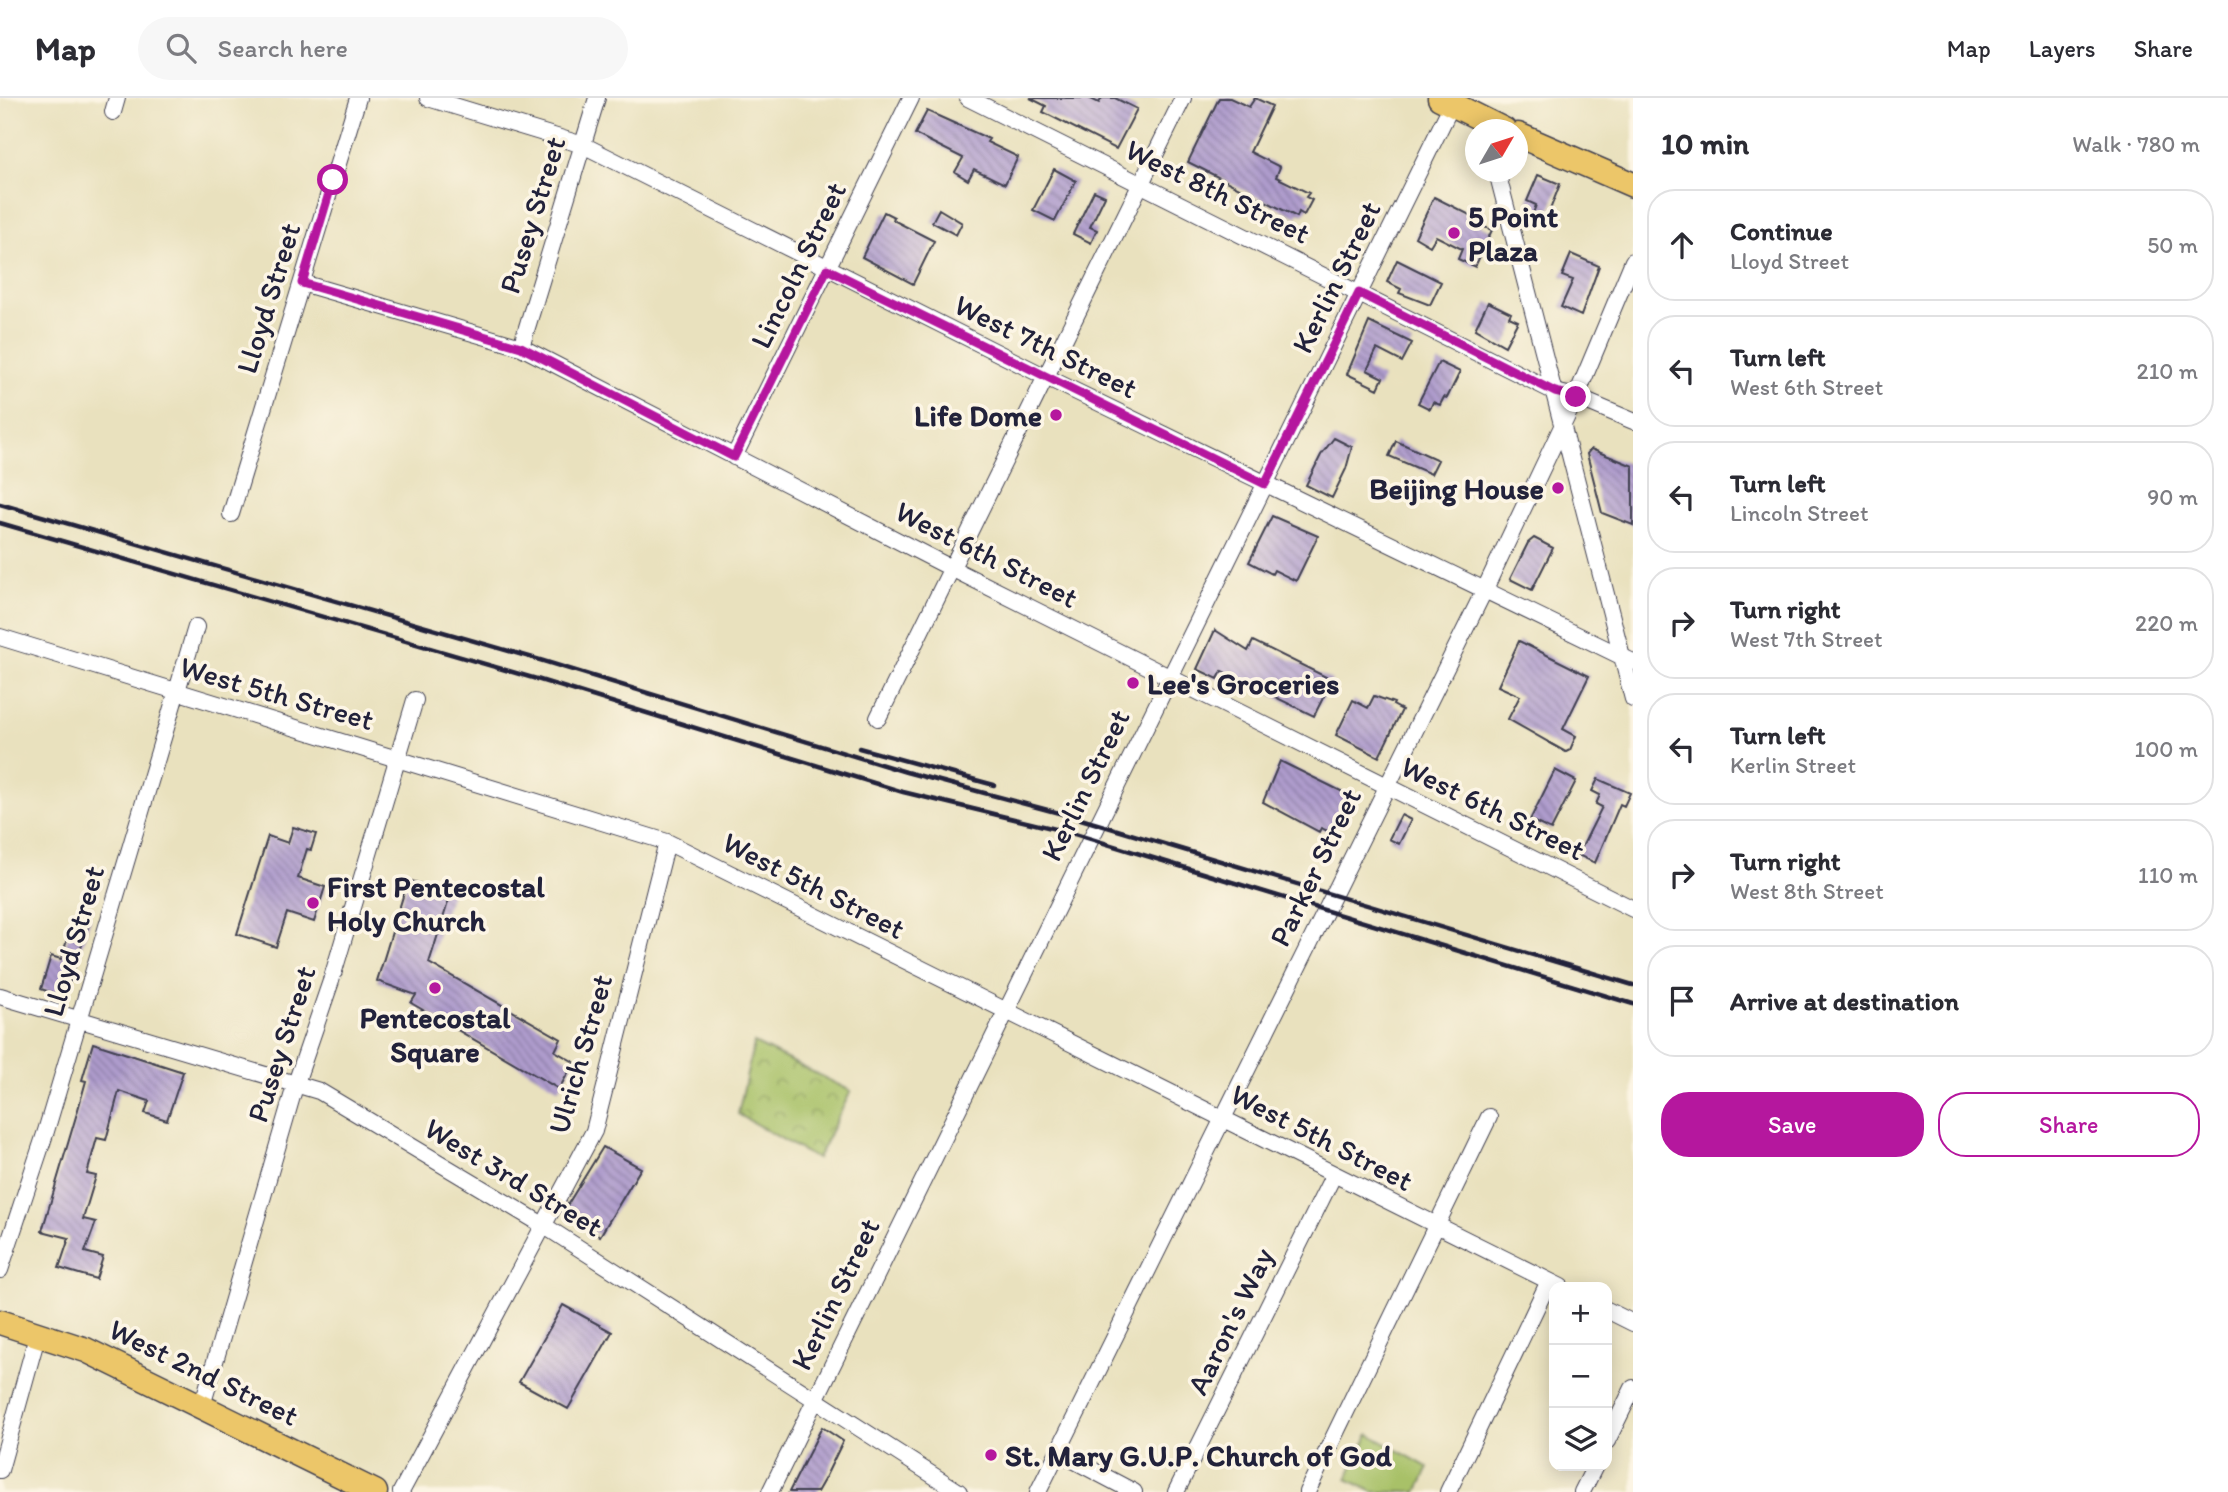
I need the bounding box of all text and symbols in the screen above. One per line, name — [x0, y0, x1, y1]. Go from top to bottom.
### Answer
search box — [138, 17, 628, 80]
text: Map — [35, 29, 96, 68]
icon: search — [162, 29, 200, 67]
text: Search here — [218, 32, 348, 64]
text: Map — [1947, 34, 1991, 63]
text: Layers — [2029, 34, 2096, 63]
text: Share — [2134, 34, 2193, 63]
north arrow — [1465, 119, 1528, 182]
text: 10 min — [1661, 125, 1749, 162]
street label: West 8th Street — [1120, 130, 1316, 252]
text: Walk · 780 m — [2072, 130, 2200, 158]
street label: Pusey Street — [491, 132, 573, 298]
route start — [317, 164, 348, 195]
street label: Lincoln Street — [742, 176, 854, 354]
street label: Kerlin Street — [1283, 195, 1389, 359]
place label: 5 Point Plaza — [1468, 198, 1559, 269]
text: Continue — [1730, 215, 1833, 247]
street label: Lloyd Street — [228, 218, 308, 378]
marker: 5 Point Plaza — [1446, 225, 1462, 241]
icon: ahead — [1663, 226, 1701, 264]
text: 50 m — [2147, 231, 2198, 259]
text: Lloyd Street — [1730, 247, 1849, 275]
street label: West 7th Street — [948, 286, 1144, 406]
text: Turn left — [1730, 341, 1826, 373]
icon: left — [1663, 352, 1701, 390]
text: 210 m — [2137, 357, 2198, 385]
text: West 6th Street — [1730, 373, 1883, 401]
route end — [1560, 381, 1591, 412]
place label: Life Dome — [914, 397, 1042, 434]
marker: Life Dome — [1048, 407, 1064, 423]
text: Turn left — [1730, 467, 1826, 499]
place label: Beijing House — [1369, 470, 1544, 507]
icon: left — [1663, 478, 1701, 516]
marker: Beijing House — [1550, 480, 1566, 496]
text: 90 m — [2147, 483, 2198, 511]
street label: West 6th Street — [889, 492, 1085, 616]
text: Lincoln Street — [1730, 499, 1869, 527]
text: Turn right — [1730, 593, 1841, 625]
icon: right — [1663, 604, 1701, 642]
text: 220 m — [2135, 609, 2198, 637]
text: West 7th Street — [1730, 625, 1883, 653]
street label: West 5th Street — [176, 648, 378, 738]
place label: Lee's Groceries — [1147, 665, 1339, 702]
marker: Lee's Groceries — [1125, 675, 1141, 691]
street label: Kerlin Street — [1032, 703, 1138, 867]
text: Turn left — [1730, 719, 1826, 751]
icon: left — [1663, 730, 1701, 768]
text: 100 m — [2134, 735, 2198, 763]
street label: West 6th Street — [1395, 748, 1591, 868]
text: Kerlin Street — [1730, 751, 1856, 779]
street label: Parker Street — [1261, 782, 1369, 952]
street label: West 5th Street — [716, 823, 912, 947]
text: Turn right — [1730, 845, 1841, 877]
icon: right — [1663, 856, 1701, 894]
street label: Lloyd Street — [34, 861, 112, 1021]
text: 110 m — [2138, 861, 2198, 889]
place label: First Pentecostal Holy Church — [327, 868, 545, 939]
text: West 8th Street — [1730, 877, 1884, 905]
marker: First Pentecostal Holy Church — [305, 895, 321, 911]
street label: Pusey Street — [238, 961, 324, 1127]
street label: Ulrich Street — [540, 970, 620, 1138]
marker: Pentecostal Square — [427, 980, 443, 996]
icon: arrive — [1663, 982, 1701, 1020]
text: Arrive at destination — [1730, 985, 1959, 1017]
place label: Pentecostal Square — [360, 999, 511, 1070]
street label: West 5th Street — [1224, 1075, 1420, 1199]
button: Save — [1661, 1092, 1924, 1157]
button: Share — [1938, 1092, 2200, 1157]
street label: West 3rd Street — [418, 1109, 610, 1245]
street label: Kerlin Street — [782, 1212, 888, 1376]
street label: Aaron's Way — [1178, 1241, 1282, 1401]
map controls — [1549, 1282, 1612, 1471]
button: + — [1549, 1282, 1612, 1345]
street label: West 2nd Street — [103, 1310, 305, 1434]
button: − — [1549, 1345, 1612, 1408]
button: layers — [1549, 1408, 1612, 1471]
place label: St. Mary G.U.P. Church of God — [1005, 1437, 1392, 1474]
marker: St. Mary G.U.P. Church of God — [983, 1447, 999, 1463]

